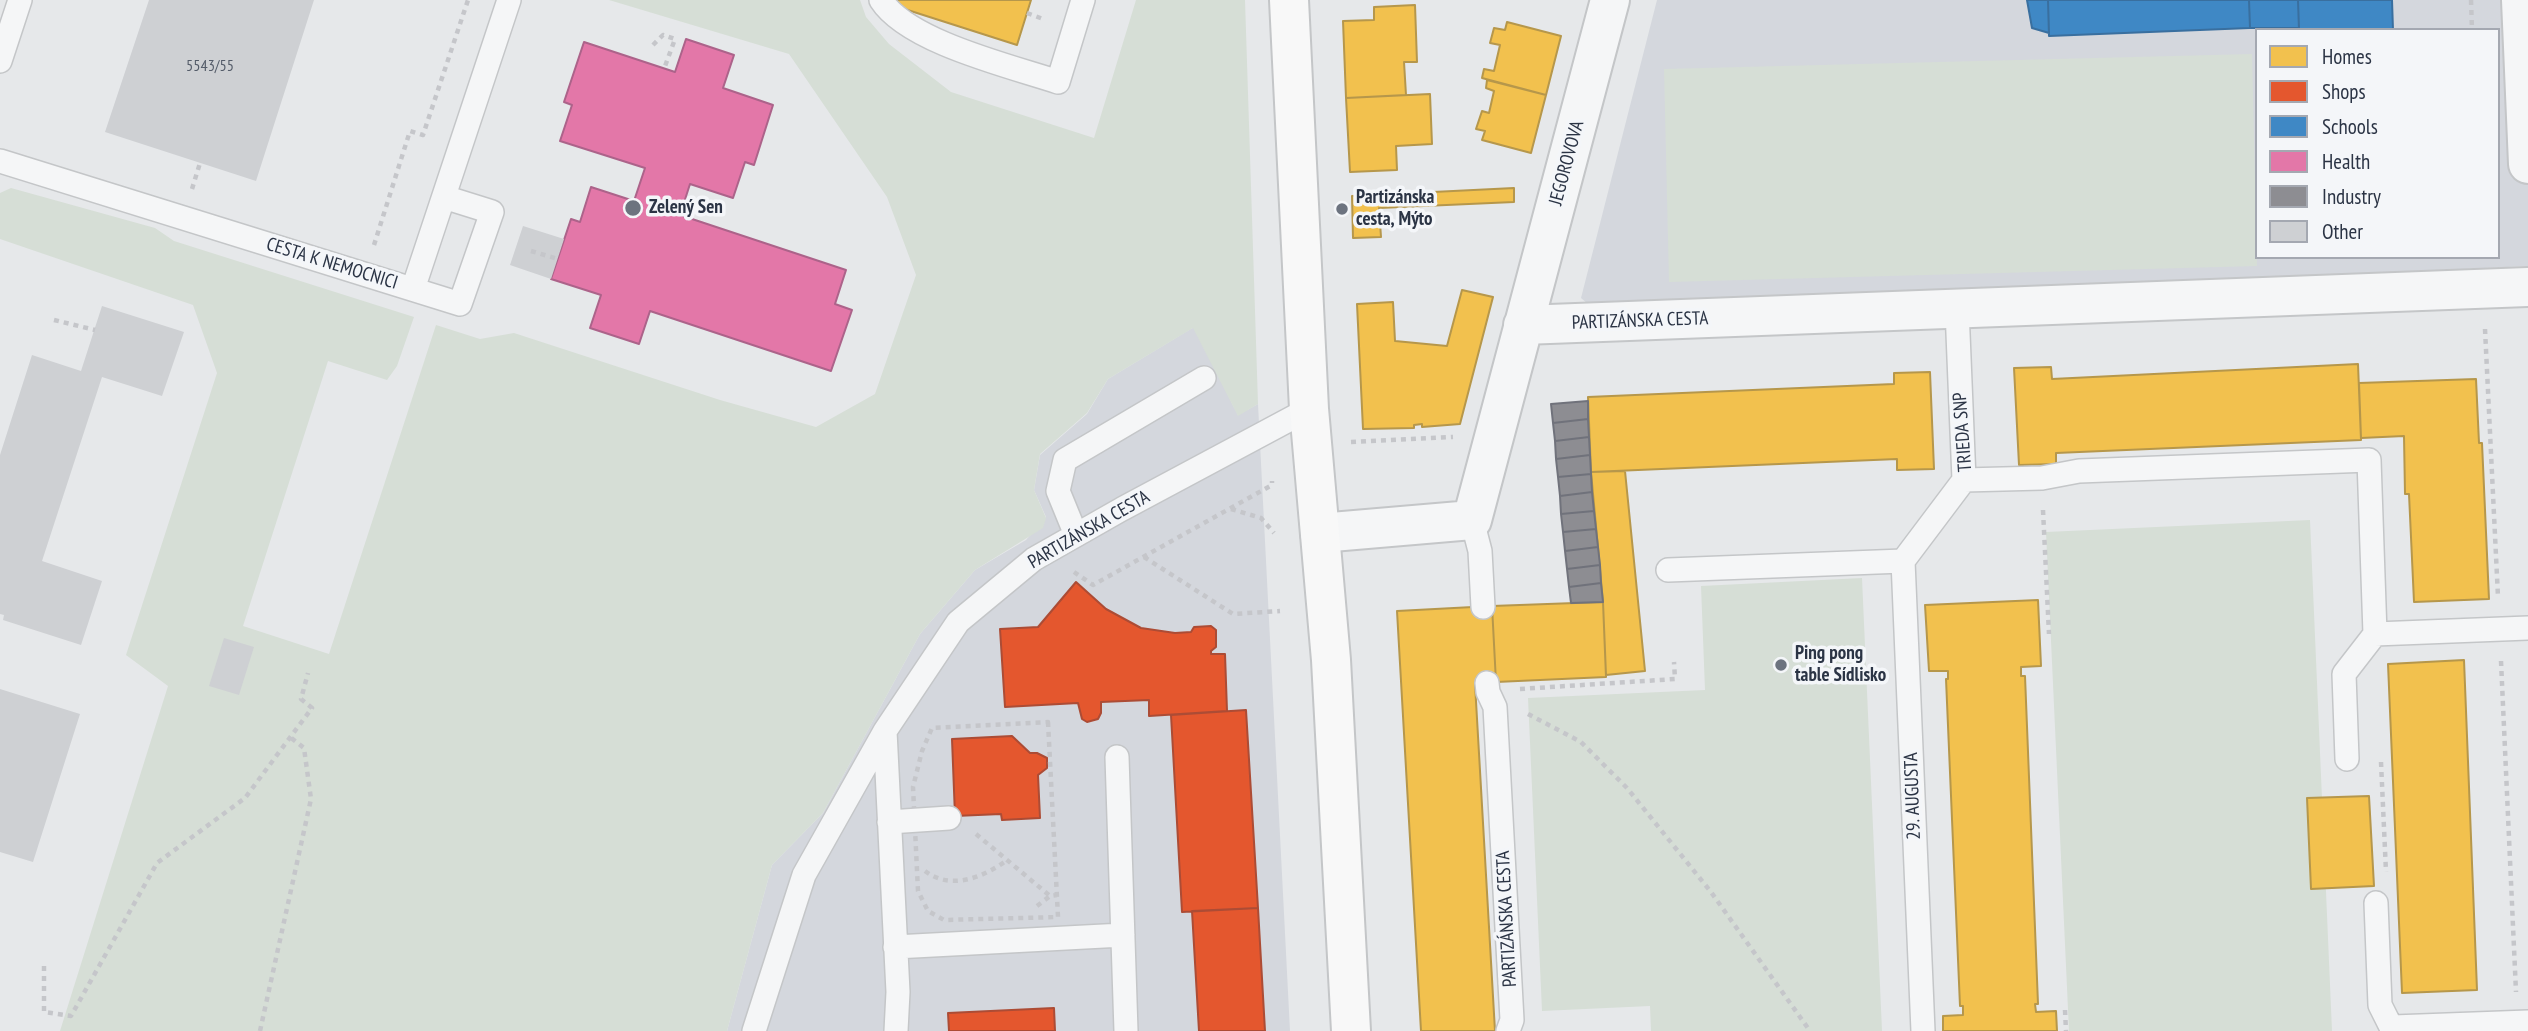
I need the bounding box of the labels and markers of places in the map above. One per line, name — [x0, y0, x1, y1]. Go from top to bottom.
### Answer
place label: Partizánska cesta, Mýto — [1356, 187, 1434, 231]
place label: Zelený Sen — [649, 197, 723, 219]
marker: Zelený Sen — [623, 198, 643, 218]
marker: Partizánska cesta, Mýto — [1334, 201, 1350, 217]
place label: Ping pong table Sídlisko — [1795, 643, 1886, 687]
marker: Ping pong table Sídlisko — [1773, 657, 1789, 673]

